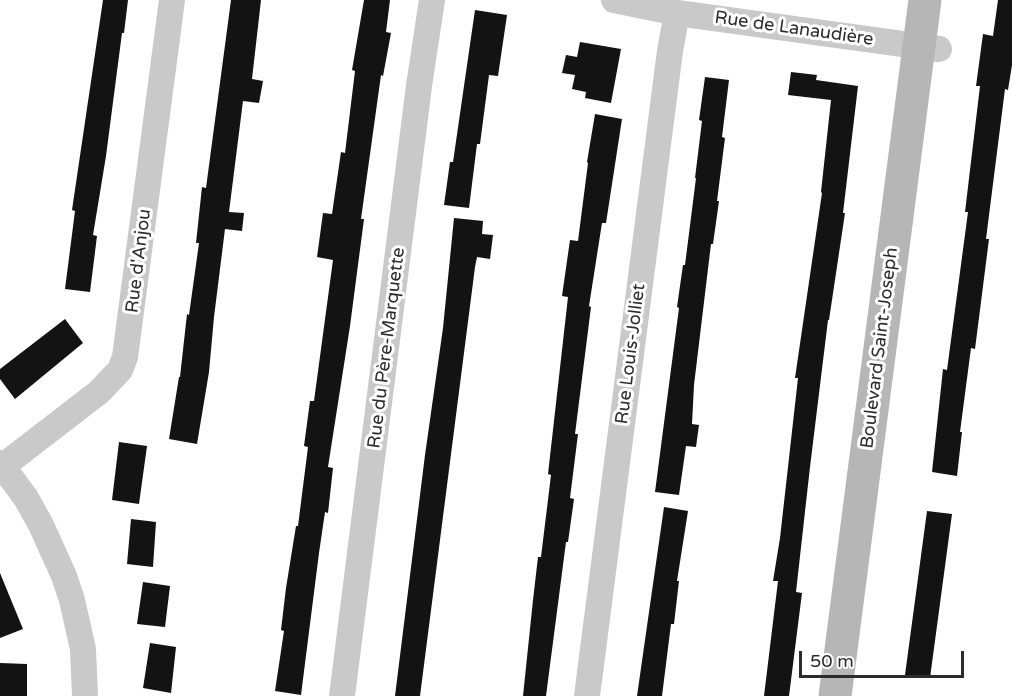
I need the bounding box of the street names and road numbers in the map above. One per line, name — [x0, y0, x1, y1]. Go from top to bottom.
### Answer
street label: Rue de Lanaudière — [713, 7, 875, 51]
street label: Rue d'Anjou — [122, 208, 156, 314]
street label: Rue du Père-Marquette — [364, 246, 410, 450]
street label: Boulevard Saint-Joseph — [857, 246, 903, 450]
street label: Rue Louis-Jolliet — [612, 283, 650, 425]

